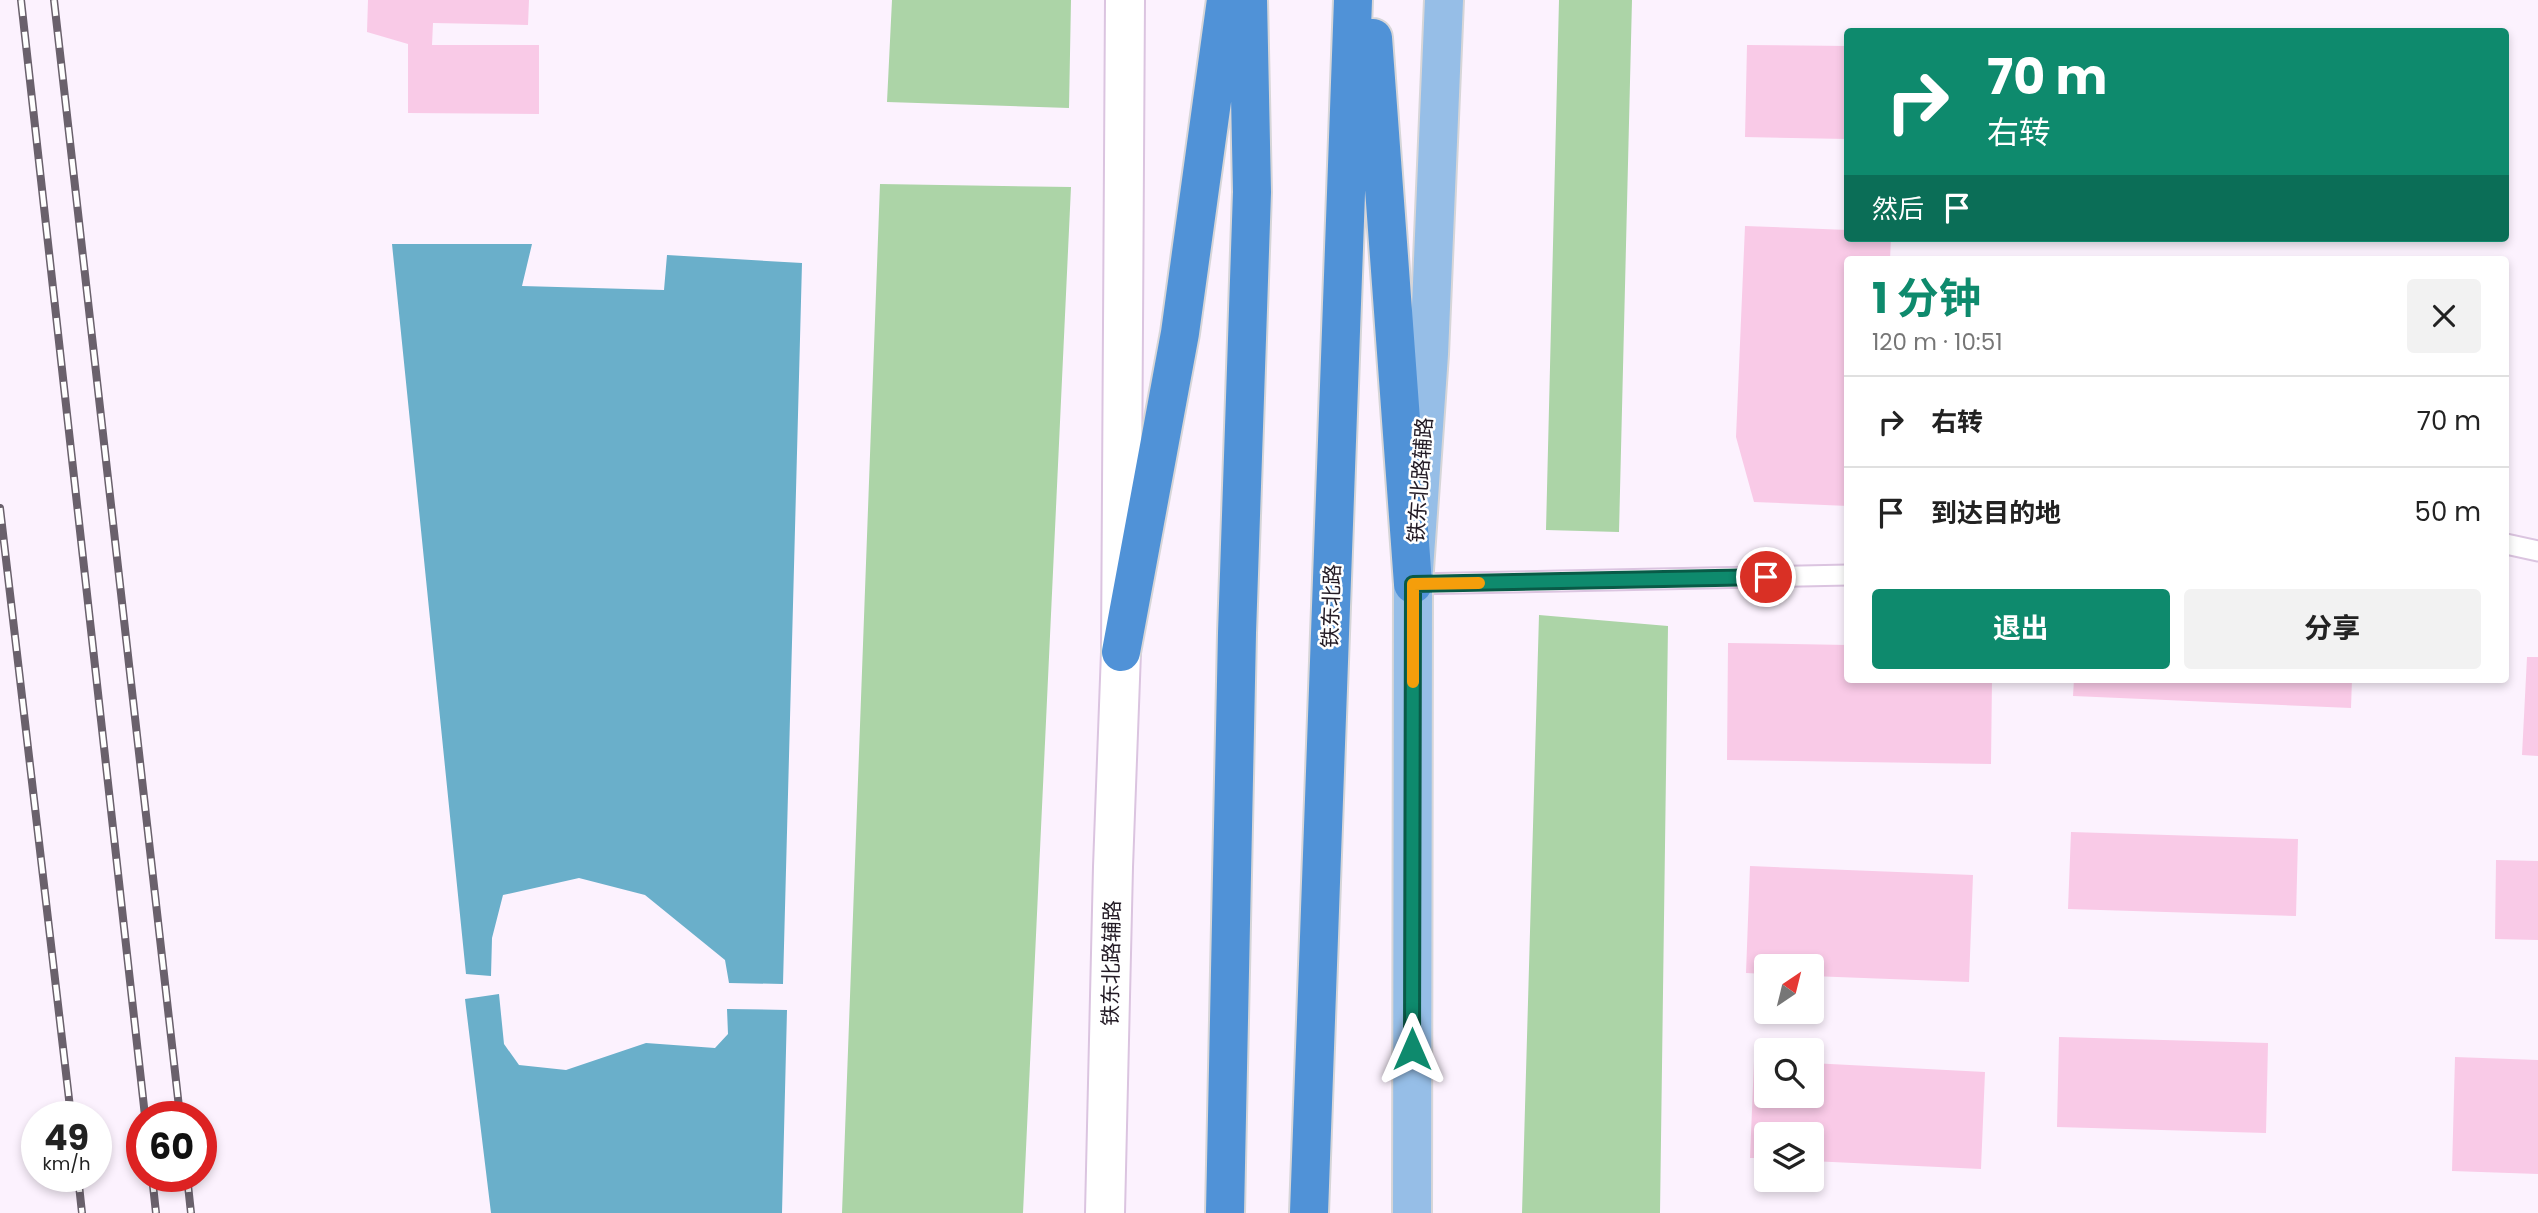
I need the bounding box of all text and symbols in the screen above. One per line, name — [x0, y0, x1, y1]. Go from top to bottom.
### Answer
text: 70 m — [1987, 43, 2107, 111]
icon: right — [1872, 56, 1963, 147]
text: 右转 — [1987, 110, 2051, 155]
icon: arrive — [1938, 189, 1976, 227]
text: 然后 — [1872, 191, 1924, 227]
text: 1 分钟 — [1872, 269, 1981, 328]
button: close — [2407, 279, 2481, 353]
text: 120 m · 10:51 — [1872, 326, 2003, 358]
icon: right — [1872, 403, 1910, 441]
text: 70 m — [2417, 403, 2481, 439]
text: 右转 — [1931, 404, 1983, 440]
street label: 铁东北路辅路 — [1401, 416, 1439, 544]
icon: arrive — [1872, 494, 1910, 532]
text: 50 m — [2415, 494, 2481, 530]
text: 到达目的地 — [1931, 495, 2061, 531]
pin — [1736, 547, 1796, 607]
icon: arrive — [1747, 558, 1785, 596]
street label: 铁东北路 — [1315, 564, 1347, 648]
button: 退出 — [1872, 589, 2170, 669]
button: 分享 — [2184, 589, 2481, 669]
street label: 铁东北路辅路 — [1095, 900, 1127, 1026]
north arrow — [1754, 954, 1824, 1024]
map controls — [1754, 954, 1824, 1192]
position arrow — [1375, 1012, 1449, 1086]
button: search — [1754, 1038, 1824, 1108]
speed limit sign: 60 — [126, 1101, 217, 1192]
text: 49 — [44, 1113, 89, 1162]
button: layers — [1754, 1122, 1824, 1192]
text: km/h — [43, 1151, 90, 1176]

